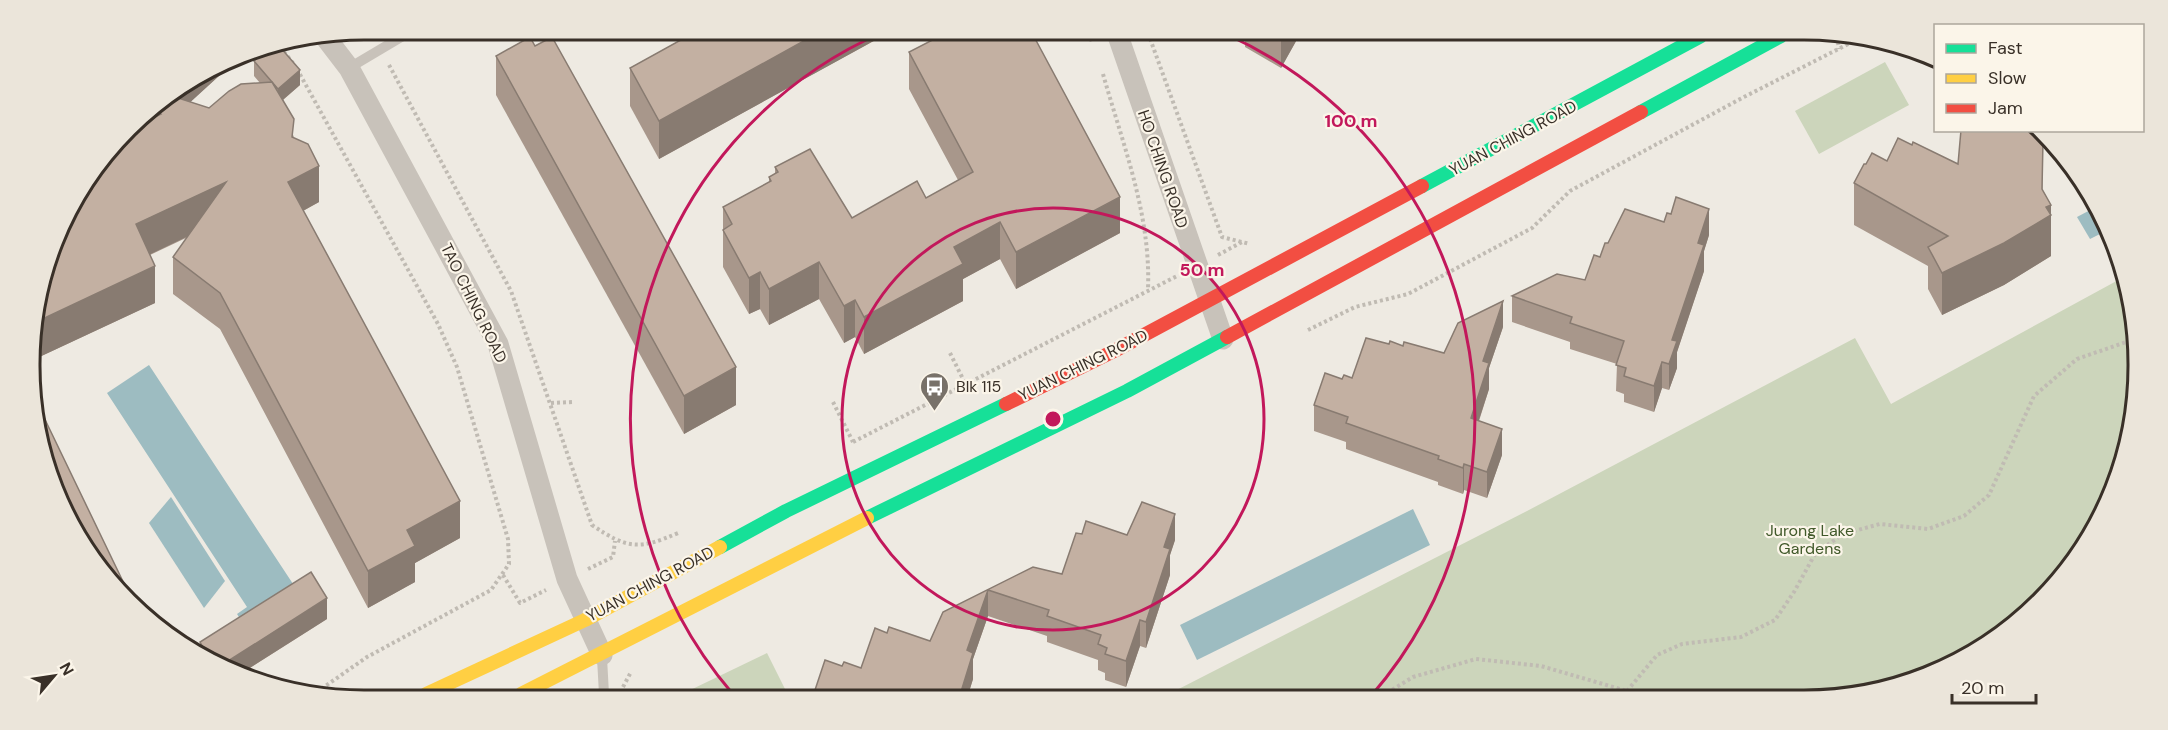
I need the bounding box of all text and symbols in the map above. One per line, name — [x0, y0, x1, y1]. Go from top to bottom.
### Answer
legend — [1934, 24, 2144, 132]
text: Fast — [1988, 36, 2023, 60]
text: Slow — [1988, 66, 2027, 90]
street label: YUAN CHING ROAD — [1446, 96, 1580, 180]
text: Jam — [1988, 96, 2023, 120]
street label: HO CHING ROAD — [1133, 107, 1193, 231]
text: 100 m — [1324, 109, 1378, 133]
street label: TAO CHING ROAD — [436, 240, 512, 366]
text: 50 m — [1179, 258, 1225, 282]
street label: YUAN CHING ROAD — [1015, 325, 1151, 405]
bus stop icon: Blk 115 — [919, 370, 951, 412]
place label: Blk 115 — [956, 376, 1001, 397]
centre of rings — [1043, 409, 1063, 429]
park label: Jurong Lake Gardens — [1766, 520, 1854, 559]
street label: YUAN CHING ROAD — [583, 542, 717, 626]
north arrow — [24, 646, 84, 706]
text: N — [55, 659, 79, 679]
scale bar — [1952, 667, 2036, 705]
text: 20 m — [1961, 676, 2004, 700]

